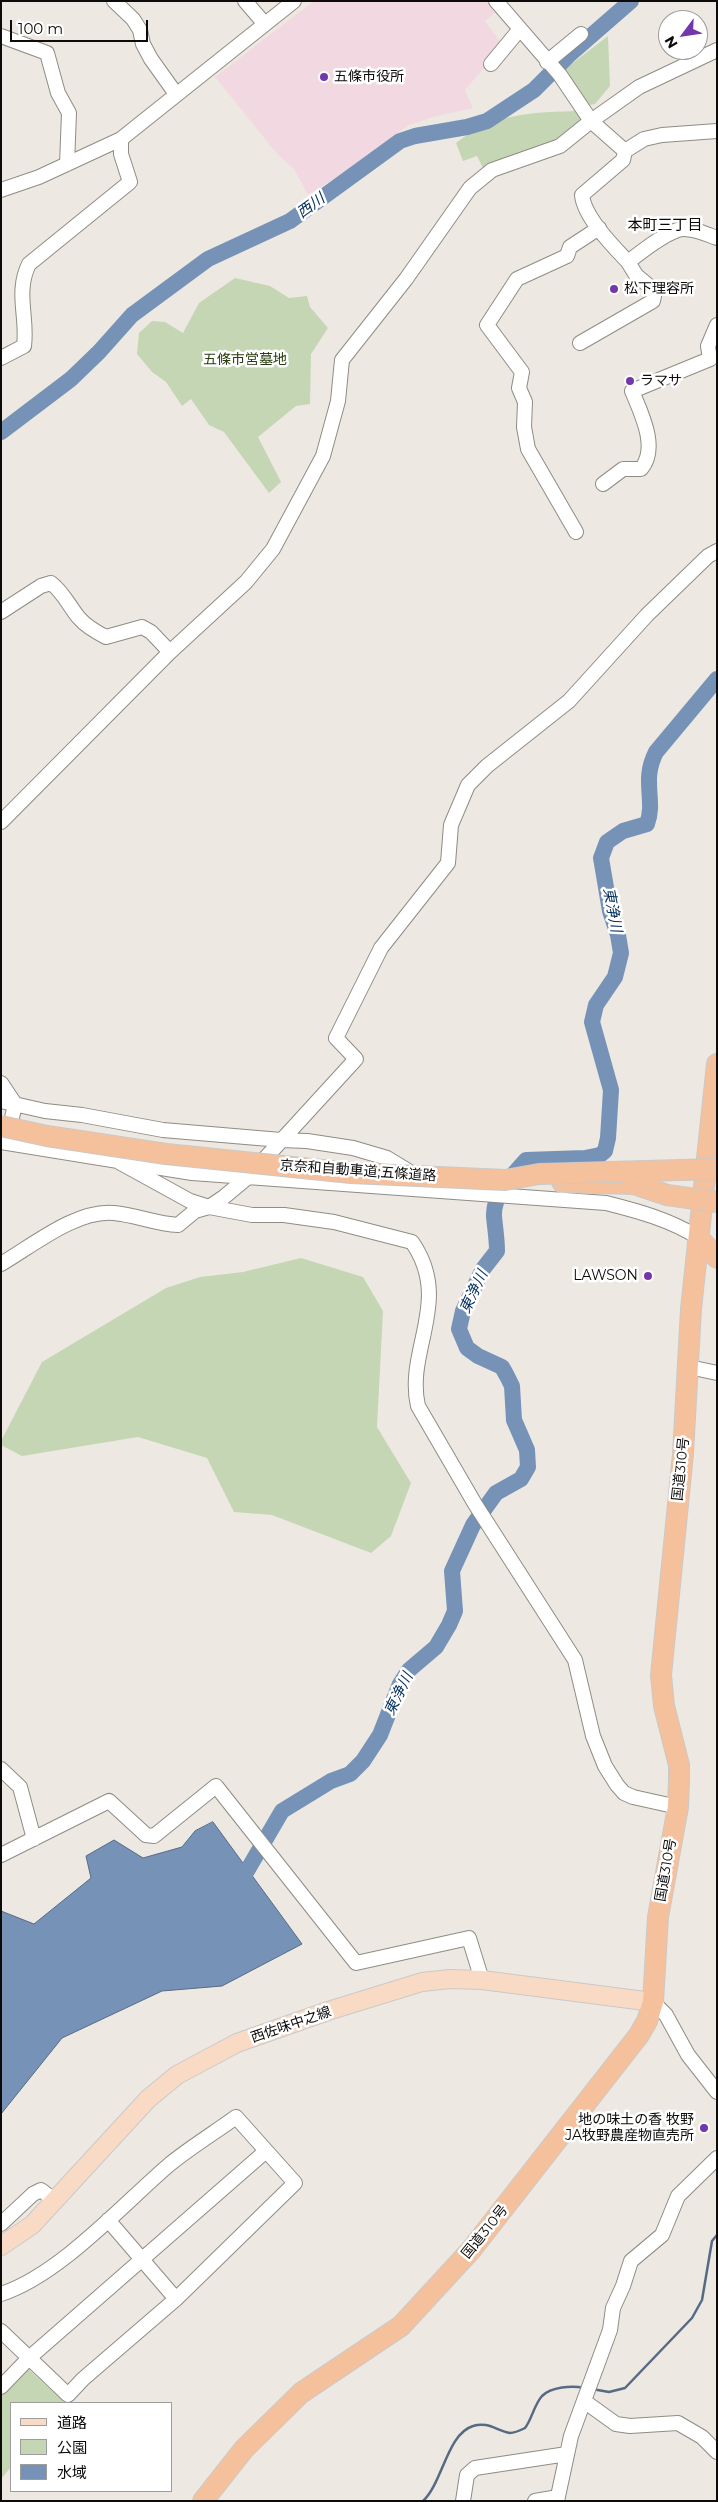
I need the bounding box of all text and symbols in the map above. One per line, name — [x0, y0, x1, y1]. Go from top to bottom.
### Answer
scale bar — [12, 10, 150, 42]
north arrow — [658, 10, 708, 60]
text: 100 m — [18, 19, 63, 38]
text: N — [660, 33, 682, 52]
place label: 五條市役所 — [334, 69, 404, 85]
marker: 五條市役所 — [318, 71, 330, 83]
water label: 西川 — [294, 190, 328, 222]
district label: 本町三丁目 — [628, 217, 702, 235]
place label: 松下理容所 — [624, 281, 694, 297]
marker: 松下理容所 — [608, 283, 620, 295]
park label: 五條市営墓地 — [203, 352, 287, 368]
place label: ラマサ — [640, 373, 682, 389]
marker: ラマサ — [624, 375, 636, 387]
water label: 東浄川 — [599, 886, 625, 934]
street label: 京奈和自動車道;五條道路 — [279, 1157, 437, 1185]
water label: 東浄川 — [456, 1268, 492, 1316]
place label: LAWSON — [573, 1268, 638, 1284]
marker: LAWSON — [642, 1270, 654, 1282]
street label: 国道310号 — [669, 1436, 693, 1502]
water label: 東浄川 — [381, 1670, 417, 1718]
street label: 国道310号 — [652, 1837, 680, 1903]
street label: 西佐味中之線 — [249, 2003, 333, 2047]
place label: 地の味土の香 牧野 JA牧野農産物直売所 — [565, 2112, 694, 2144]
marker: 地の味土の香 牧野 JA牧野農産物直売所 — [698, 2122, 710, 2134]
street label: 国道310号 — [458, 2202, 512, 2262]
legend — [10, 2402, 172, 2492]
text: 道路 — [57, 2413, 87, 2432]
text: 公園 — [57, 2438, 87, 2457]
text: 水域 — [57, 2463, 87, 2482]

